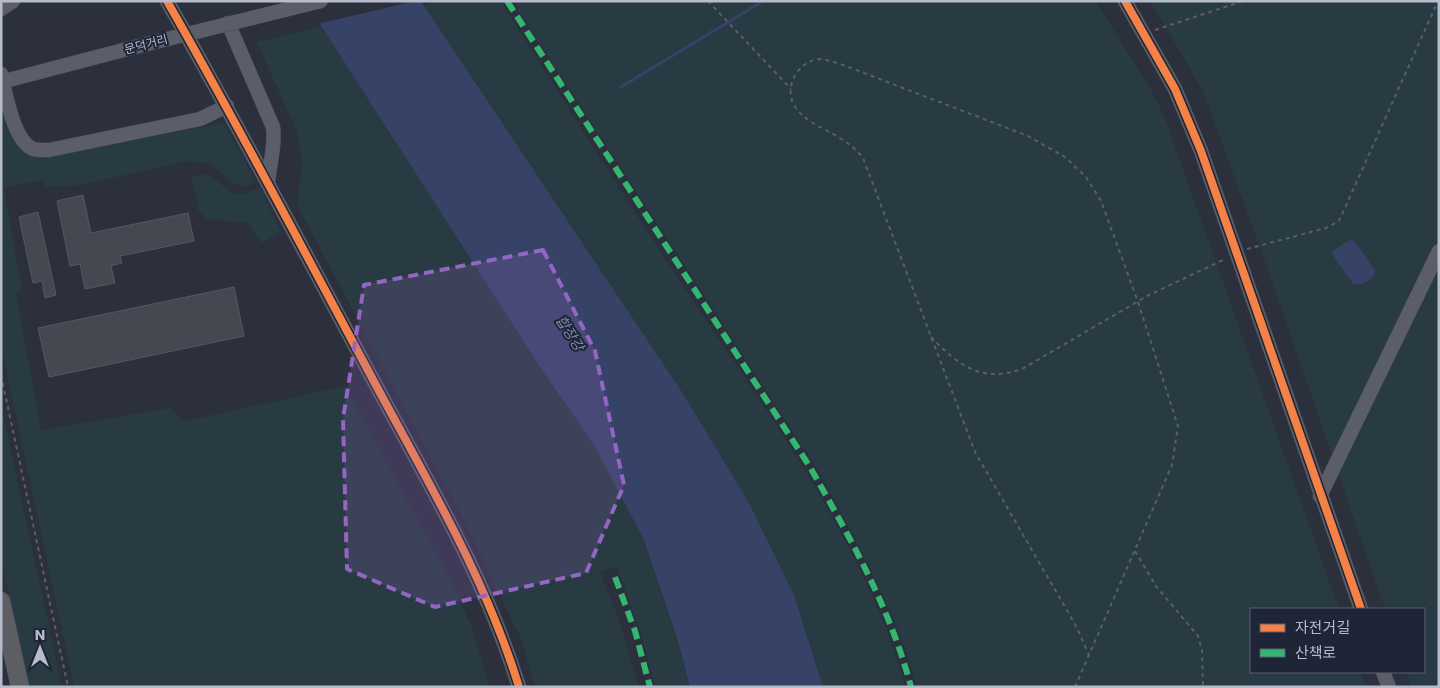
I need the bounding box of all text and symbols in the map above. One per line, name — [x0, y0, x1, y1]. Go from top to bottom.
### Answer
street label: 문덕거리 — [122, 30, 170, 58]
water label: 합장강 — [551, 311, 590, 356]
legend — [1250, 608, 1425, 673]
text: 자전거길 — [1295, 617, 1350, 638]
north arrow — [15, 623, 65, 673]
text: N — [35, 625, 45, 645]
text: 산책로 — [1295, 642, 1336, 663]

